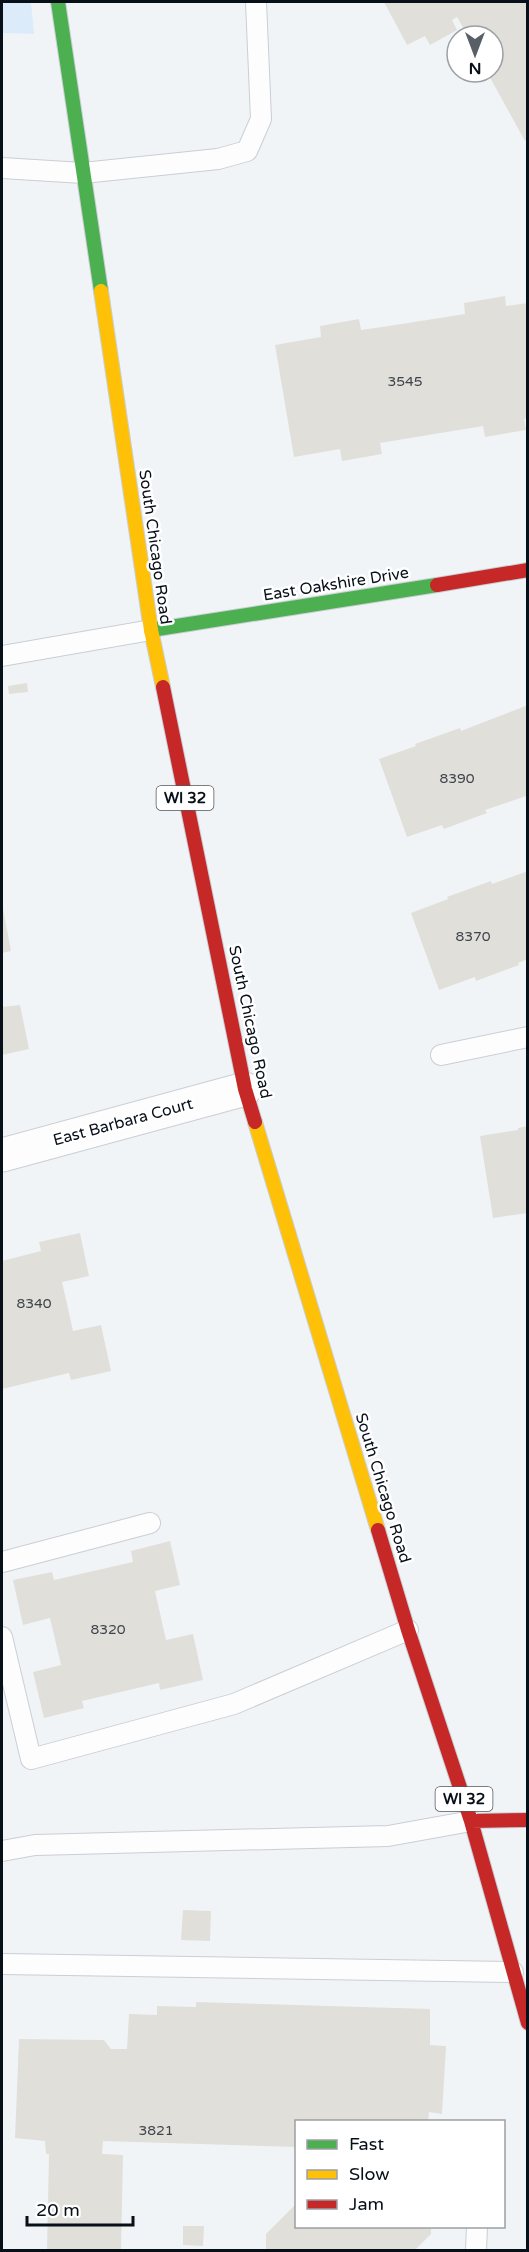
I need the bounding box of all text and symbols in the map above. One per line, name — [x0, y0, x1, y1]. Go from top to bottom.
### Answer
north arrow — [445, 24, 505, 84]
text: N — [469, 58, 481, 78]
house number: 3545 — [387, 373, 423, 390]
street label: South Chicago Road — [134, 468, 176, 626]
street label: East Oakshire Drive — [262, 563, 410, 605]
house number: 8390 — [439, 770, 475, 787]
road number: WI 32 — [156, 786, 213, 810]
house number: 8370 — [455, 928, 491, 945]
street label: South Chicago Road — [224, 944, 276, 1100]
street label: East Barbara Court — [51, 1094, 195, 1150]
house number: 8340 — [16, 1295, 52, 1312]
street label: South Chicago Road — [351, 1411, 415, 1565]
house number: 8320 — [90, 1621, 126, 1638]
road number: WI 32 — [436, 1787, 492, 1811]
legend — [295, 2120, 505, 2228]
house number: 3821 — [138, 2122, 174, 2139]
text: Fast — [349, 2133, 384, 2155]
text: Slow — [349, 2163, 390, 2185]
scale bar — [27, 2189, 134, 2227]
text: Jam — [349, 2193, 384, 2215]
text: 20 m — [36, 2199, 80, 2221]

